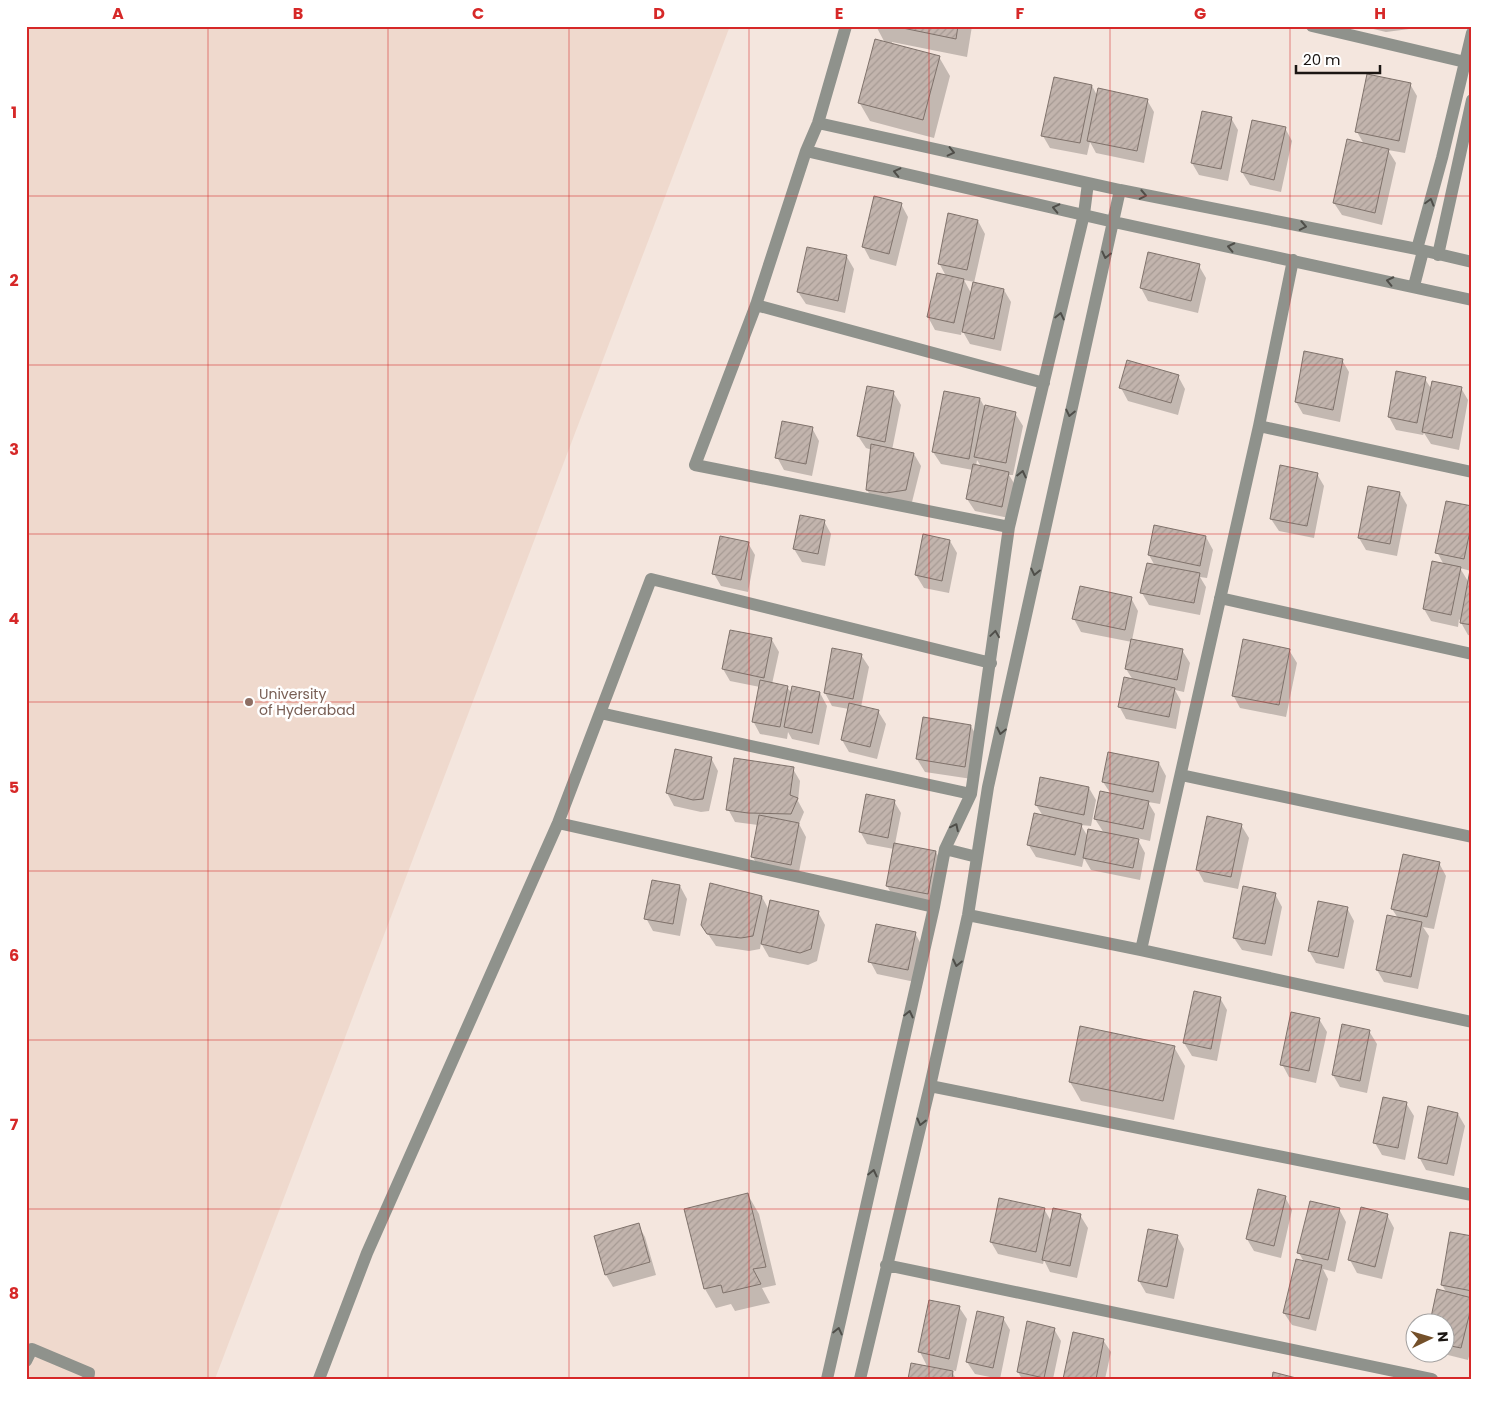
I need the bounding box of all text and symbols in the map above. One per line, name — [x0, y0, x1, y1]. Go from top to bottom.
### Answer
text: A — [112, 2, 124, 25]
text: B — [293, 2, 303, 25]
text: C — [472, 2, 484, 25]
text: D — [653, 2, 665, 25]
text: E — [835, 2, 843, 25]
text: F — [1016, 2, 1025, 25]
text: G — [1194, 2, 1206, 25]
text: H — [1374, 2, 1386, 25]
scale bar — [1296, 42, 1379, 74]
text: 20 m — [1303, 49, 1341, 70]
text: 1 — [11, 101, 17, 124]
one-way arrow — [946, 146, 955, 157]
one-way arrow — [893, 167, 902, 178]
one-way arrow — [1139, 189, 1148, 200]
one-way arrow — [1424, 198, 1435, 207]
one-way arrow — [1051, 203, 1060, 214]
one-way arrow — [1298, 221, 1307, 231]
one-way arrow — [1227, 242, 1236, 253]
one-way arrow — [1101, 250, 1112, 259]
text: 2 — [9, 269, 19, 292]
one-way arrow — [1386, 276, 1395, 287]
one-way arrow — [1054, 312, 1065, 321]
one-way arrow — [1065, 409, 1076, 418]
text: 3 — [9, 438, 19, 461]
one-way arrow — [1016, 470, 1027, 479]
one-way arrow — [1030, 568, 1041, 577]
text: 4 — [9, 607, 20, 630]
one-way arrow — [989, 630, 1000, 638]
place label: University of Hyderabad — [259, 684, 355, 720]
marker: University of Hyderabad — [243, 696, 255, 708]
one-way arrow — [996, 726, 1006, 735]
text: 5 — [9, 776, 19, 799]
one-way arrow — [949, 823, 959, 832]
text: 6 — [9, 944, 19, 967]
one-way arrow — [952, 959, 963, 967]
one-way arrow — [903, 1010, 914, 1019]
text: 7 — [10, 1113, 19, 1136]
one-way arrow — [916, 1117, 927, 1126]
one-way arrow — [867, 1168, 878, 1177]
text: 8 — [9, 1282, 19, 1305]
north arrow — [1406, 1312, 1456, 1362]
one-way arrow — [832, 1327, 842, 1336]
text: N — [1433, 1331, 1453, 1343]

